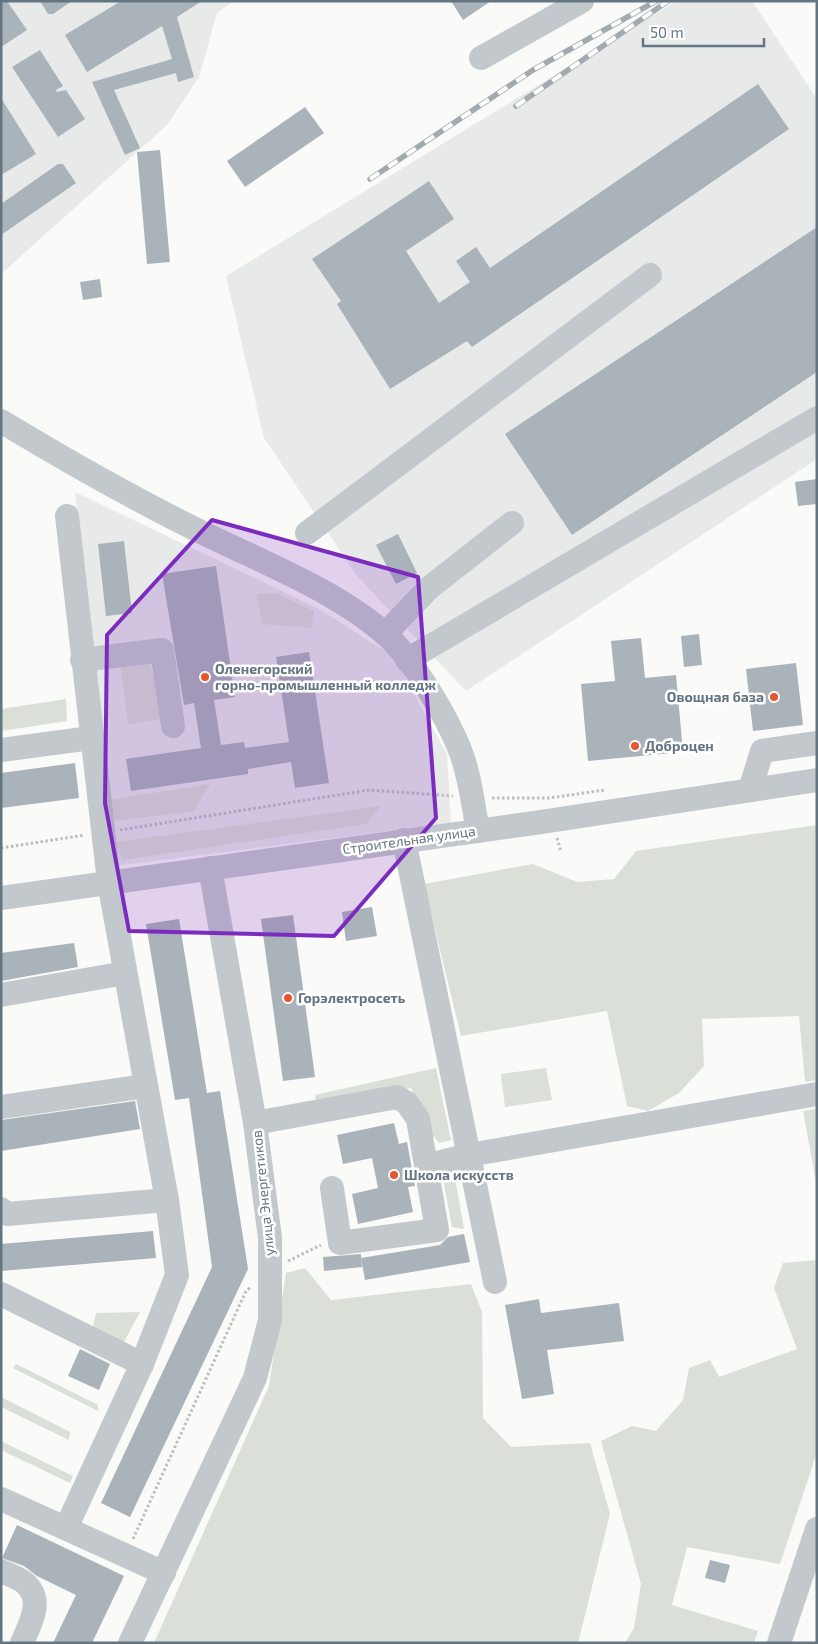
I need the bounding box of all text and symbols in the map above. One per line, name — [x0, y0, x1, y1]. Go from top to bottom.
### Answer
scale bar — [643, 15, 764, 47]
text: 50 m — [650, 23, 684, 41]
place label: Оленегорский горно-промышленный колледж — [215, 660, 436, 693]
marker: Оленегорский горно-промышленный колледж — [199, 671, 211, 683]
place label: Овощная база — [667, 688, 764, 705]
marker: Овощная база — [768, 691, 780, 703]
place label: Доброцен — [645, 737, 714, 754]
marker: Доброцен — [629, 740, 641, 752]
street label: Строительная улица — [341, 822, 477, 857]
place label: Горэлектросеть — [298, 989, 406, 1006]
marker: Горэлектросеть — [282, 992, 294, 1004]
street label: улица Энергетиков — [247, 1129, 278, 1257]
place label: Школа искусств — [404, 1166, 514, 1183]
marker: Школа искусств — [388, 1169, 400, 1181]

